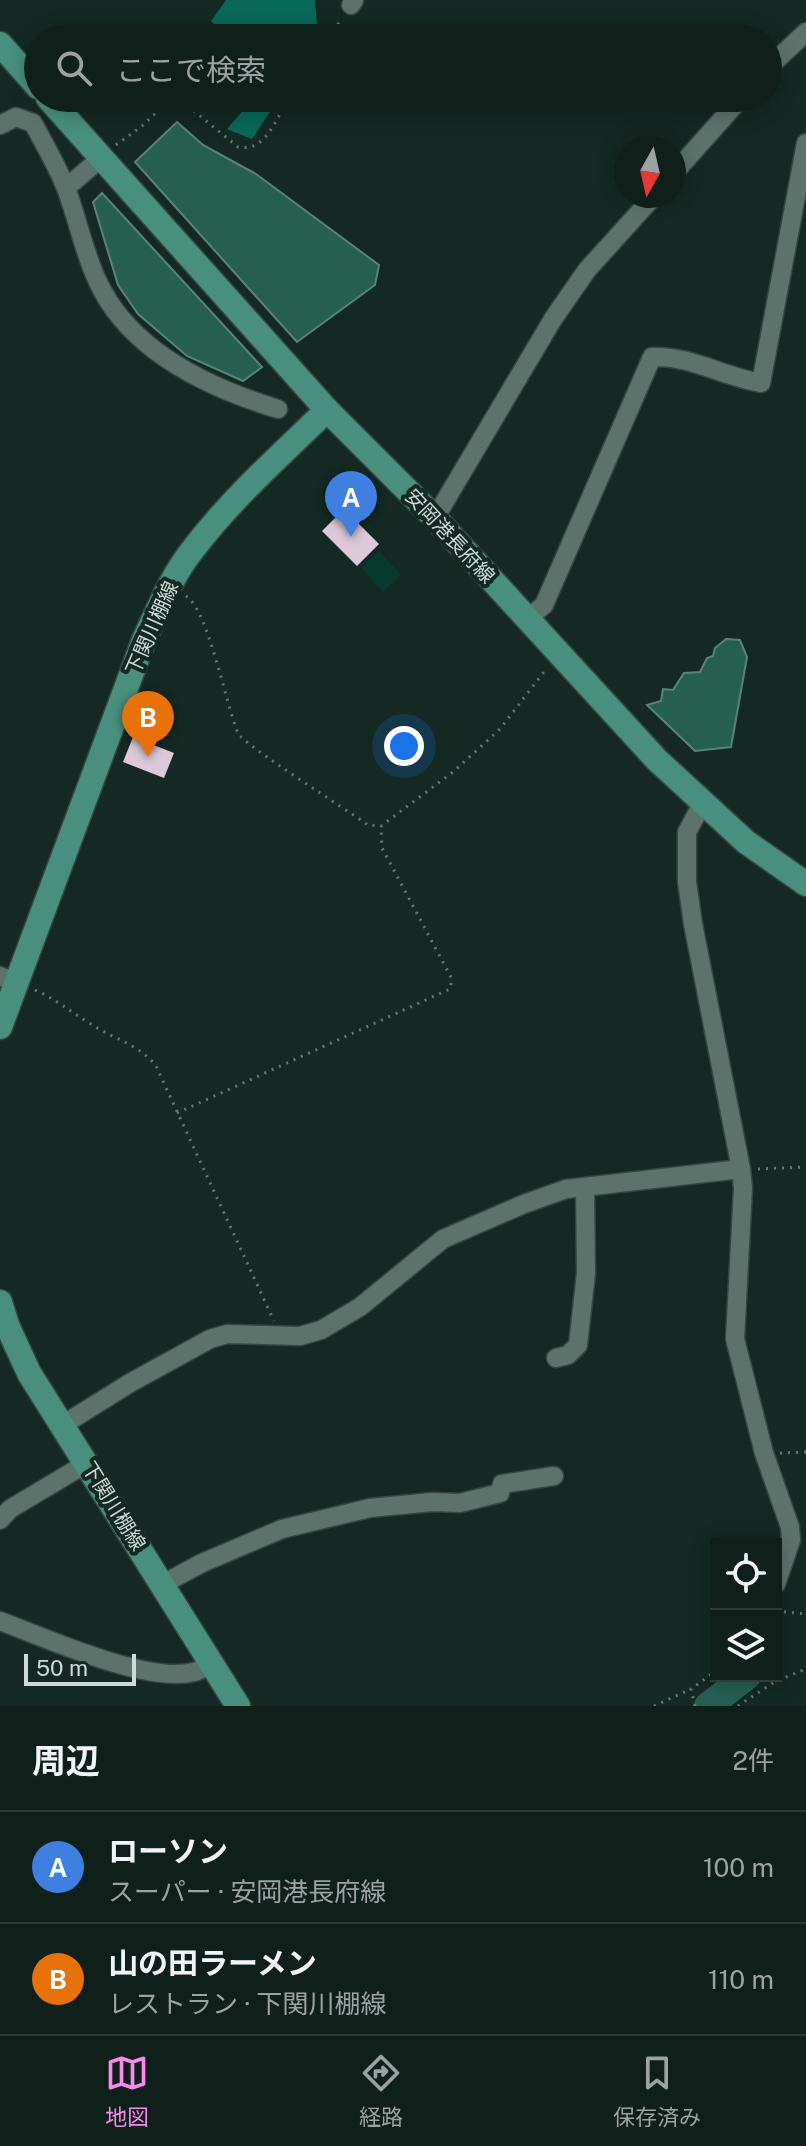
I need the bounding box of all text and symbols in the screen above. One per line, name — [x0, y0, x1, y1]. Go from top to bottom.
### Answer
search box — [24, 24, 782, 112]
icon: search — [52, 46, 96, 90]
text: ここで検索 — [116, 52, 266, 88]
north arrow — [614, 136, 686, 208]
pin: A — [325, 471, 377, 537]
street label: 安岡港長府線 — [400, 484, 500, 588]
street label: 下関川棚線 — [121, 577, 183, 679]
pin: B — [122, 691, 174, 757]
your location — [384, 726, 424, 766]
street label: 下関川棚線 — [77, 1457, 151, 1555]
map controls — [710, 1538, 782, 1682]
button: locate — [710, 1538, 782, 1610]
button: layers — [710, 1610, 782, 1682]
scale bar — [24, 1650, 136, 1686]
text: 50 m — [36, 1655, 88, 1681]
text: 周辺 — [32, 1741, 100, 1781]
text: 2件 — [733, 1745, 774, 1776]
text: ローソン — [108, 1833, 228, 1869]
text: A — [49, 1852, 67, 1883]
text: 100 m — [703, 1852, 774, 1883]
text: スーパー · 安岡港長府線 — [108, 1876, 386, 1907]
text: 山の田ラーメン — [108, 1945, 317, 1981]
text: B — [49, 1964, 67, 1995]
text: 110 m — [708, 1964, 774, 1995]
text: レストラン · 下関川棚線 — [108, 1988, 386, 2019]
tab: 地図 — [105, 2051, 149, 2131]
tab: 経路 — [359, 2051, 403, 2131]
tab: 保存済み — [613, 2051, 701, 2131]

